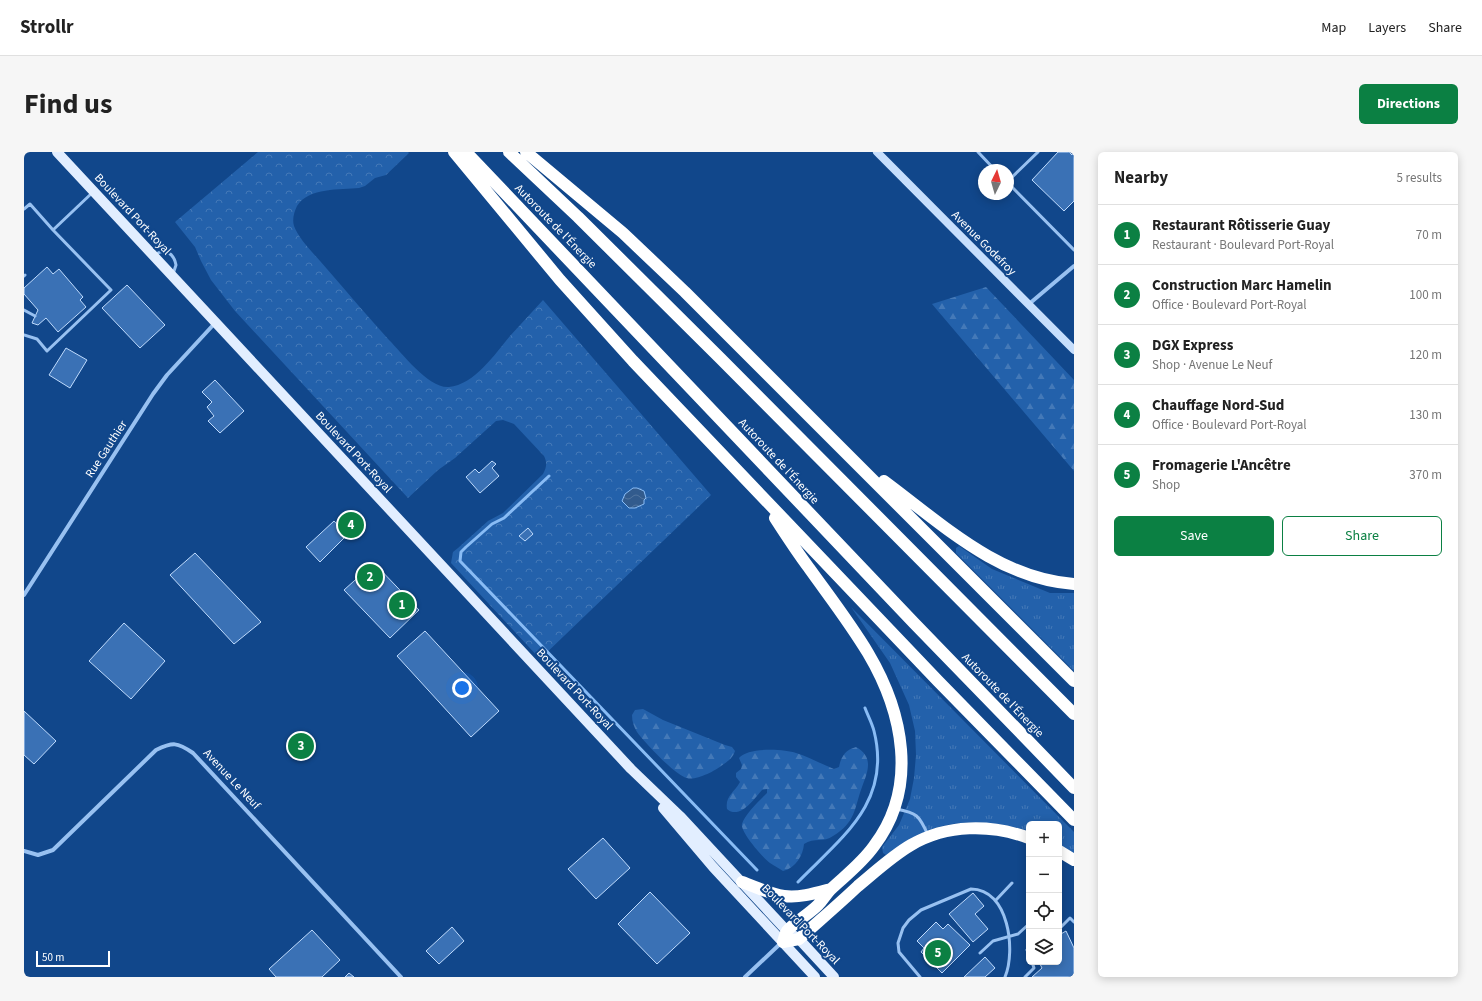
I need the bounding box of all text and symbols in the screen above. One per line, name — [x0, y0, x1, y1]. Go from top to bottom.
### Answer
text: Strollr — [20, 14, 74, 41]
text: Map — [1321, 18, 1346, 38]
text: Layers — [1368, 18, 1406, 38]
text: Share — [1428, 18, 1462, 38]
text: Find us — [24, 84, 112, 124]
button: Directions — [1359, 84, 1458, 124]
north arrow — [978, 164, 1014, 200]
text: Nearby — [1114, 166, 1168, 190]
text: 5 results — [1397, 169, 1442, 187]
street label: Boulevard Port-Royal — [90, 170, 175, 259]
street label: Autoroute de l'Énergie — [511, 180, 601, 272]
street label: Avenue Godefroy — [947, 207, 1020, 280]
text: Restaurant Rôtisserie Guay — [1152, 215, 1330, 236]
text: 1 — [1124, 226, 1130, 244]
text: 70 m — [1416, 226, 1442, 244]
text: Restaurant · Boulevard Port-Royal — [1152, 236, 1334, 254]
text: Construction Marc Hamelin — [1152, 275, 1332, 296]
text: 2 — [1124, 286, 1130, 304]
text: 100 m — [1409, 286, 1442, 304]
text: Office · Boulevard Port-Royal — [1152, 296, 1307, 314]
text: DGX Express — [1152, 335, 1233, 356]
text: 3 — [1124, 346, 1130, 364]
text: 120 m — [1409, 346, 1442, 364]
text: Shop · Avenue Le Neuf — [1152, 356, 1272, 374]
text: Chauffage Nord-Sud — [1152, 395, 1284, 416]
text: 4 — [1124, 406, 1130, 424]
text: 130 m — [1409, 406, 1442, 424]
street label: Boulevard Port-Royal — [311, 408, 396, 497]
street label: Autoroute de l'Énergie — [734, 415, 823, 508]
text: Office · Boulevard Port-Royal — [1152, 416, 1307, 434]
street label: Rue Gauthier — [81, 417, 132, 481]
text: Fromagerie L'Ancêtre — [1152, 455, 1291, 476]
text: 5 — [1124, 466, 1130, 484]
text: 370 m — [1409, 466, 1442, 484]
text: Shop — [1152, 476, 1180, 494]
pin: 4 — [338, 510, 364, 540]
button: Save — [1114, 516, 1274, 556]
button: Share — [1282, 516, 1442, 556]
pin: 2 — [357, 562, 383, 592]
pin: 1 — [389, 590, 415, 620]
street label: Boulevard Port-Royal — [532, 645, 617, 734]
street label: Autoroute de l'Énergie — [958, 649, 1048, 741]
your location — [452, 678, 472, 698]
pin: 3 — [288, 731, 314, 761]
street label: Avenue Le Neuf — [199, 745, 265, 814]
map controls — [1026, 821, 1062, 965]
button: + — [1026, 821, 1062, 857]
button: − — [1026, 857, 1062, 893]
street label: Boulevard Port-Royal — [758, 880, 844, 968]
button: locate — [1026, 893, 1062, 929]
button: layers — [1026, 929, 1062, 965]
pin: 5 — [925, 938, 951, 968]
scale bar — [36, 949, 110, 968]
text: 50 m — [42, 950, 64, 965]

